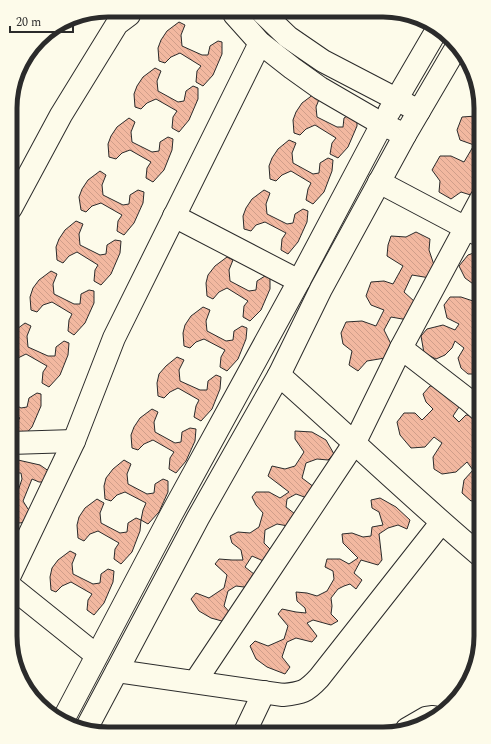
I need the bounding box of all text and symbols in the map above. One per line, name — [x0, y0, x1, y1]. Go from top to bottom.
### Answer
scale bar — [10, 8, 73, 34]
text: 20 m — [16, 13, 41, 32]

